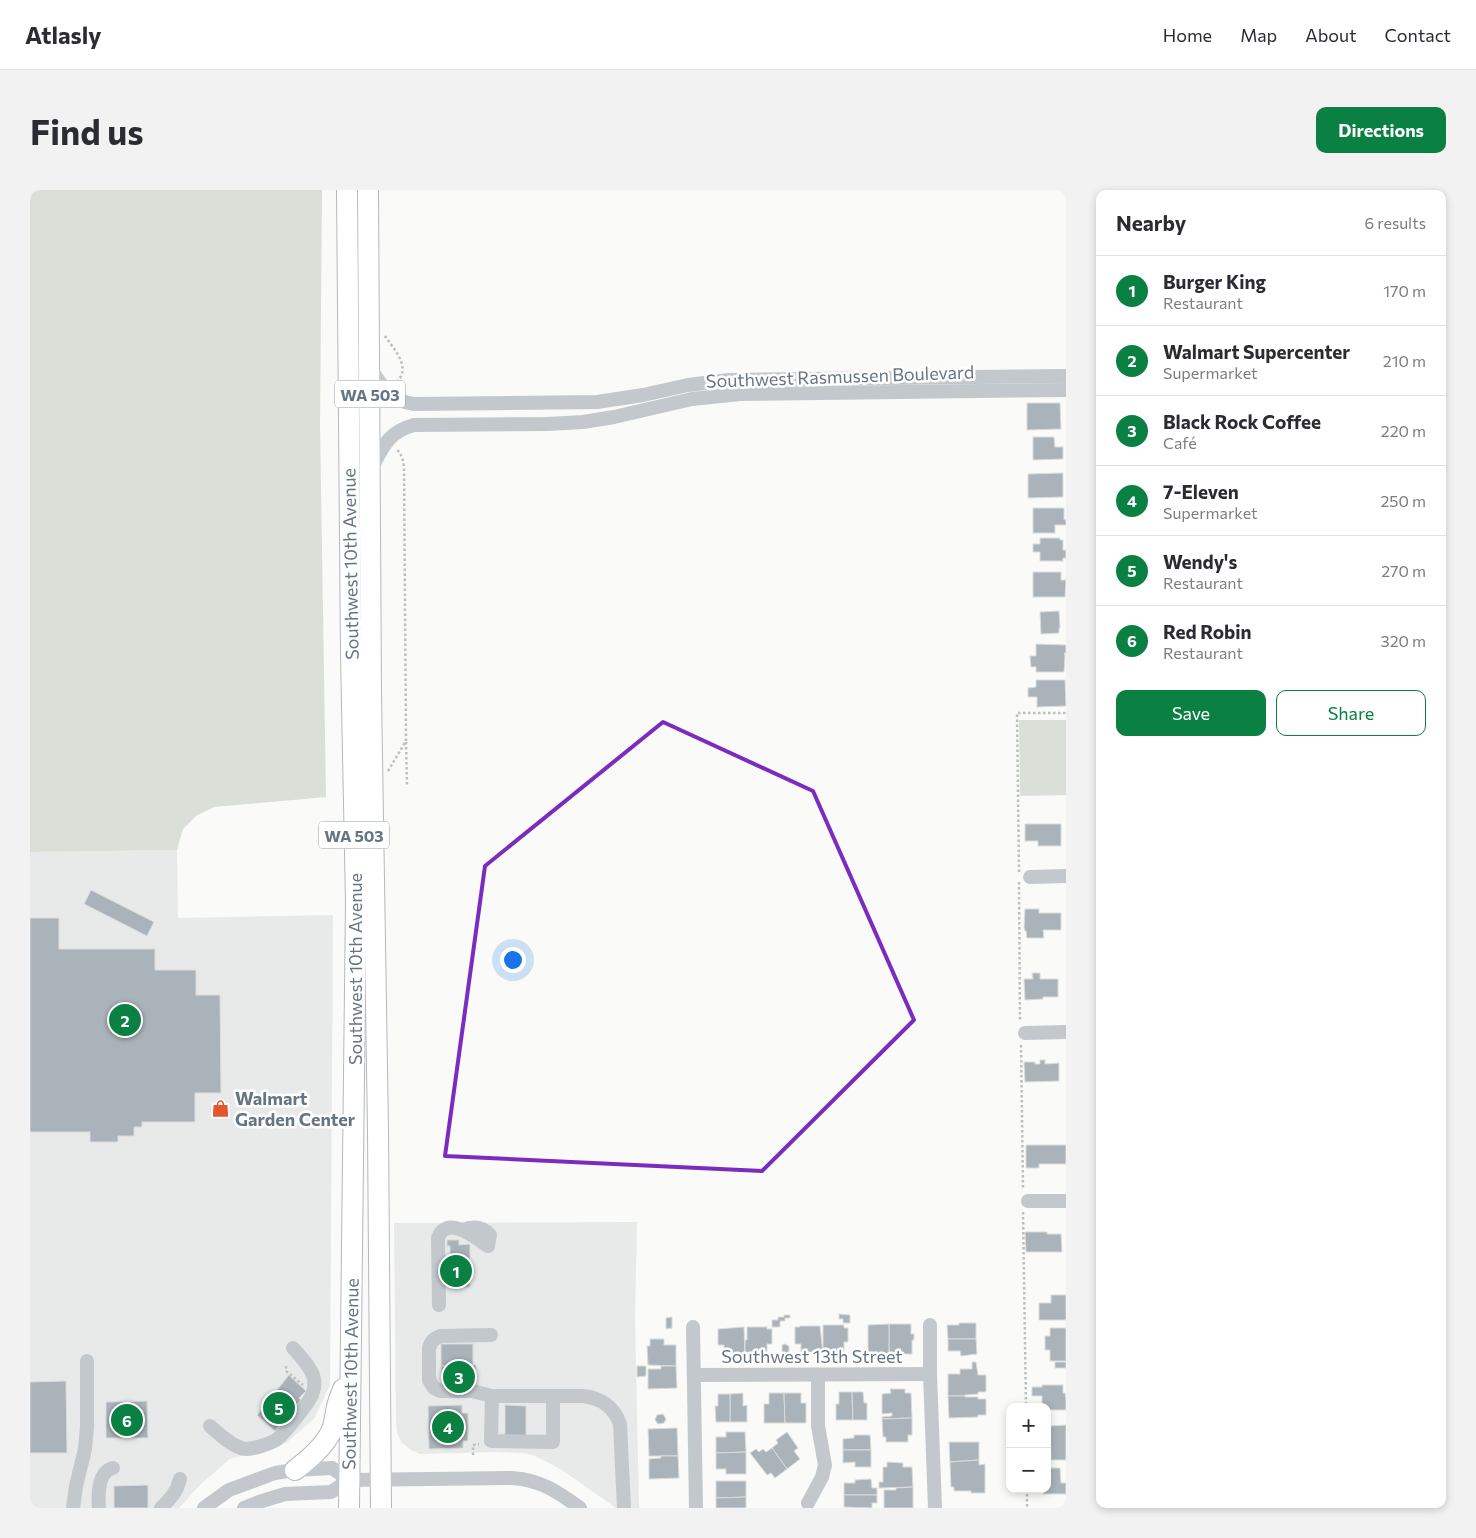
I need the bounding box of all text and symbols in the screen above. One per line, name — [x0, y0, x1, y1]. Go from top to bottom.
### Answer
text: Atlasly — [25, 20, 102, 49]
text: Home — [1163, 24, 1212, 46]
text: Map — [1240, 24, 1277, 46]
text: About — [1305, 24, 1357, 46]
text: Contact — [1385, 24, 1451, 46]
button: Directions — [1316, 107, 1446, 153]
text: Find us — [30, 109, 144, 152]
text: Nearby — [1116, 210, 1186, 235]
text: 6 results — [1365, 213, 1426, 232]
text: Burger King — [1163, 270, 1266, 293]
text: 1 — [1128, 281, 1136, 300]
text: 170 m — [1383, 281, 1426, 300]
text: Restaurant — [1163, 293, 1243, 312]
text: Walmart Supercenter — [1163, 340, 1350, 363]
text: 2 — [1127, 351, 1137, 370]
text: 210 m — [1383, 351, 1426, 370]
street label: Southwest Rasmussen Boulevard — [705, 360, 975, 392]
text: Supermarket — [1163, 363, 1258, 382]
road number: WA 503 — [335, 380, 405, 408]
text: Black Rock Coffee — [1163, 410, 1321, 433]
text: 3 — [1127, 421, 1137, 440]
text: 220 m — [1381, 421, 1426, 440]
text: Café — [1163, 433, 1197, 452]
street label: Southwest 10th Avenue — [337, 468, 363, 660]
text: 7-Eleven — [1163, 480, 1239, 503]
text: 4 — [1127, 491, 1137, 510]
text: 250 m — [1380, 491, 1426, 510]
text: Supermarket — [1163, 503, 1258, 522]
text: Wendy's — [1163, 550, 1237, 573]
text: 5 — [1127, 561, 1137, 580]
text: 270 m — [1381, 561, 1426, 580]
text: Restaurant — [1163, 573, 1243, 592]
text: Red Robin — [1163, 620, 1252, 643]
text: 6 — [1127, 631, 1137, 650]
text: 320 m — [1381, 631, 1426, 650]
text: Restaurant — [1163, 643, 1243, 662]
button: Save — [1116, 690, 1266, 736]
button: Share — [1276, 690, 1426, 736]
road number: WA 503 — [319, 822, 389, 848]
street label: Southwest 10th Avenue — [344, 873, 366, 1065]
your location — [500, 947, 526, 973]
pin: 2 — [109, 1001, 141, 1039]
place label: Walmart Garden Center — [235, 1087, 356, 1130]
shop icon: Walmart Garden Center — [211, 1098, 231, 1118]
pin: 1 — [440, 1252, 472, 1290]
street label: Southwest 10th Avenue — [337, 1278, 363, 1470]
street label: Southwest 13th Street — [721, 1345, 903, 1367]
pin: 3 — [443, 1358, 475, 1396]
pin: 5 — [263, 1389, 295, 1427]
pin: 6 — [111, 1401, 143, 1439]
map controls — [1006, 1403, 1051, 1493]
button: + — [1006, 1403, 1051, 1448]
pin: 4 — [432, 1408, 464, 1446]
button: − — [1006, 1448, 1051, 1493]

